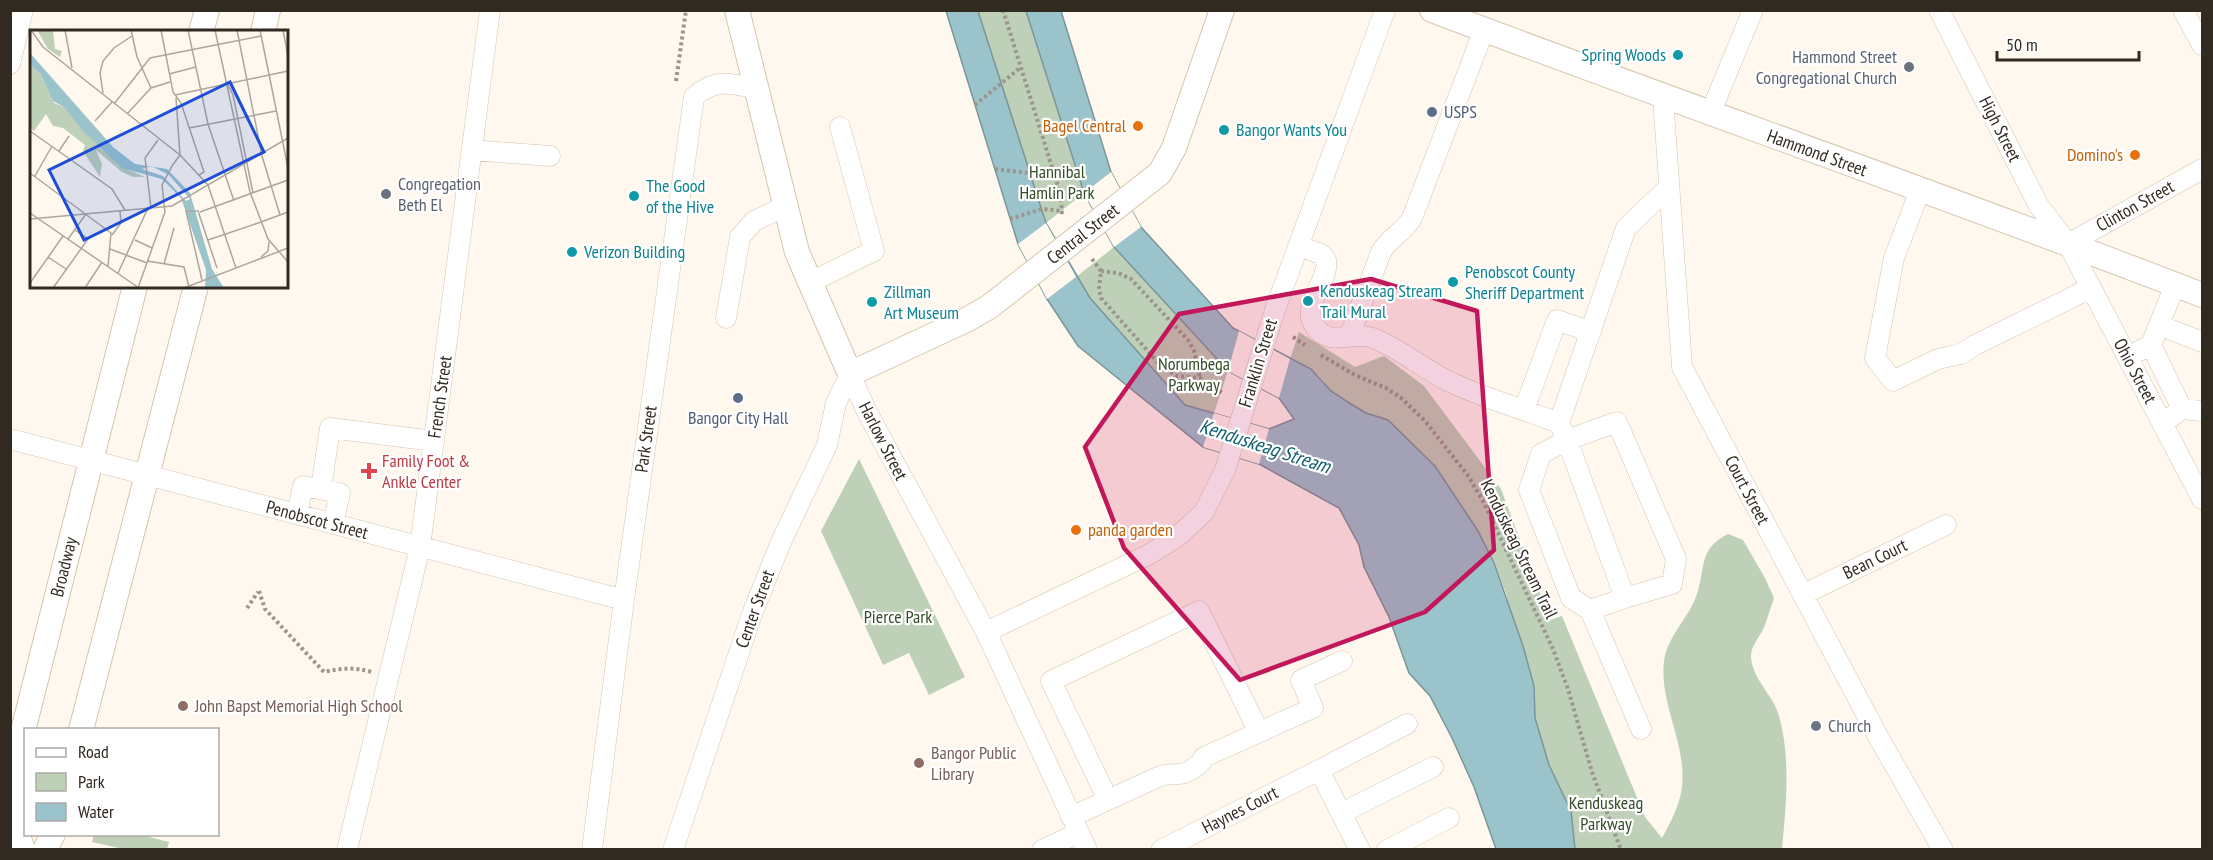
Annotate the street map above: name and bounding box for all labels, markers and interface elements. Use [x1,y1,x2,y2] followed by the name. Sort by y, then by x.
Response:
[1997,24,2140,62] scale bar
[30,30,288,288] inset map
[2006,33,2038,56] text: 50 m
[1582,43,1666,66] place label: Spring Woods
[1756,45,1897,89] place label: Hammond Street Congregational Church
[1671,48,1685,62] marker: Spring Woods
[1902,60,1916,74] marker: Hammond Street Congregational Church
[1974,92,2027,165] street label: High Street
[1444,100,1477,123] place label: USPS
[1425,105,1439,119] marker: USPS
[1043,114,1127,137] place label: Bagel Central
[1236,118,1347,141] place label: Bangor Wants You
[1131,119,1145,133] marker: Bagel Central
[1217,123,1231,137] marker: Bangor Wants You
[1764,124,1870,181] street label: Hammond Street
[2067,143,2123,166] place label: Domino's
[2128,148,2142,162] marker: Domino's
[1019,160,1095,204] park label: Hannibal Hamlin Park
[398,172,481,216] place label: Congregation Beth El
[646,174,714,218] place label: The Good of the Hive
[2092,175,2178,236] street label: Clinton Street
[379,187,393,201] marker: Congregation Beth El
[627,189,641,203] marker: The Good of the Hive
[1042,198,1123,269] street label: Central Street
[583,240,685,263] place label: Verizon Building
[565,245,579,259] marker: Verizon Building
[1465,260,1584,304] place label: Penobscot County Sheriff Department
[1446,275,1460,289] marker: Penobscot County Sheriff Department
[1320,279,1442,323] place label: Kenduskeag Stream Trail Mural
[884,280,959,324] place label: Zillman Art Museum
[1301,294,1315,308] marker: Kenduskeag Stream Trail Mural
[865,295,879,309] marker: Zillman Art Museum
[1233,316,1282,410] street label: Franklin Street
[2109,334,2162,407] street label: Ohio Street
[1158,352,1230,396] park label: Norumbega Parkway
[422,354,457,440] street label: French Street
[731,391,745,405] marker: Bangor City Hall
[854,398,913,484] street label: Harlow Street
[629,404,662,474] street label: Park Street
[688,406,789,429] place label: Bangor City Hall
[1196,413,1334,480] water label: Kenduskeag Stream
[382,449,470,493] place label: Family Foot & Ankle Center
[1720,451,1775,528] street label: Court Street
[360,462,378,480] marker: Family Foot & Ankle Center
[1476,475,1564,623] street label: Kenduskeag Stream Trail
[264,495,371,544] street label: Penobscot Street
[1088,518,1173,541] place label: panda garden
[1069,523,1083,537] marker: panda garden
[1839,533,1911,584] street label: Bean Court
[45,534,82,599] street label: Broadway
[730,567,779,651] street label: Center Street
[864,605,932,628] park label: Pierce Park
[194,694,403,717] place label: John Bapst Memorial High School
[176,699,190,713] marker: John Bapst Memorial High School
[1828,714,1871,737] place label: Church
[1809,719,1823,733] marker: Church
[24,728,219,836] legend
[78,740,109,763] text: Road
[931,741,1017,785] place label: Bangor Public Library
[912,756,926,770] marker: Bangor Public Library
[78,770,105,793] text: Park
[1198,781,1282,839] street label: Haynes Court
[1569,791,1643,835] park label: Kenduskeag Parkway
[78,800,114,823] text: Water

